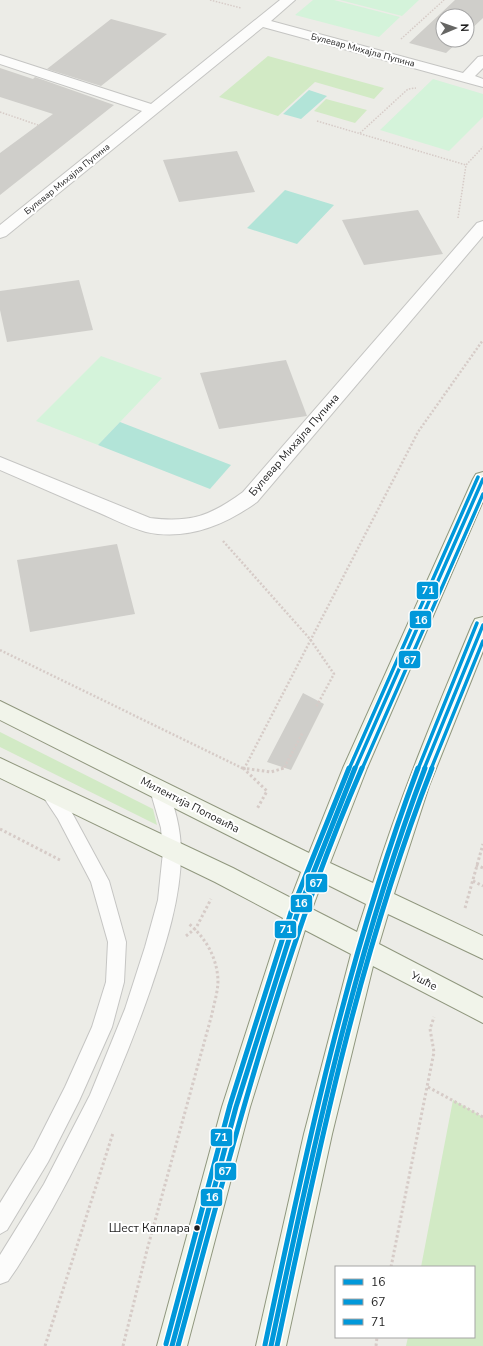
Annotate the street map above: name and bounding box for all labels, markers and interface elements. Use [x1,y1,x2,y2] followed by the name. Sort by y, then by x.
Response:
[435,8,475,48] north arrow
[457,23,472,32] text: N
[310,30,416,70] street label: Булевар Михајла Пупина
[22,141,113,217] street label: Булевар Михајла Пупина
[245,391,343,499] street label: Булевар Михајла Пупина
[416,581,439,600] line badge: 71
[421,583,435,598] text: 71
[409,610,432,629] line badge: 16
[414,613,428,628] text: 16
[398,650,421,669] line badge: 67
[403,653,417,668] text: 67
[138,774,242,837] street label: Милентија Поповића
[305,873,328,893] line badge: 67
[309,876,323,891] text: 67
[290,894,313,913] line badge: 16
[294,896,308,911] text: 16
[274,920,297,939] line badge: 71
[279,922,293,937] text: 71
[407,968,440,994] street label: Ушће
[210,1128,233,1147] line badge: 71
[214,1130,228,1145] text: 71
[214,1162,237,1181] line badge: 67
[218,1164,232,1179] text: 67
[200,1188,223,1207] line badge: 16
[205,1190,219,1205] text: 16
[109,1220,190,1236] place label: Шест Каплара
[192,1223,202,1233] marker: Шест Каплара
[335,1266,475,1338] legend
[371,1274,385,1290] text: 16
[371,1294,385,1310] text: 67
[371,1314,385,1330] text: 71

